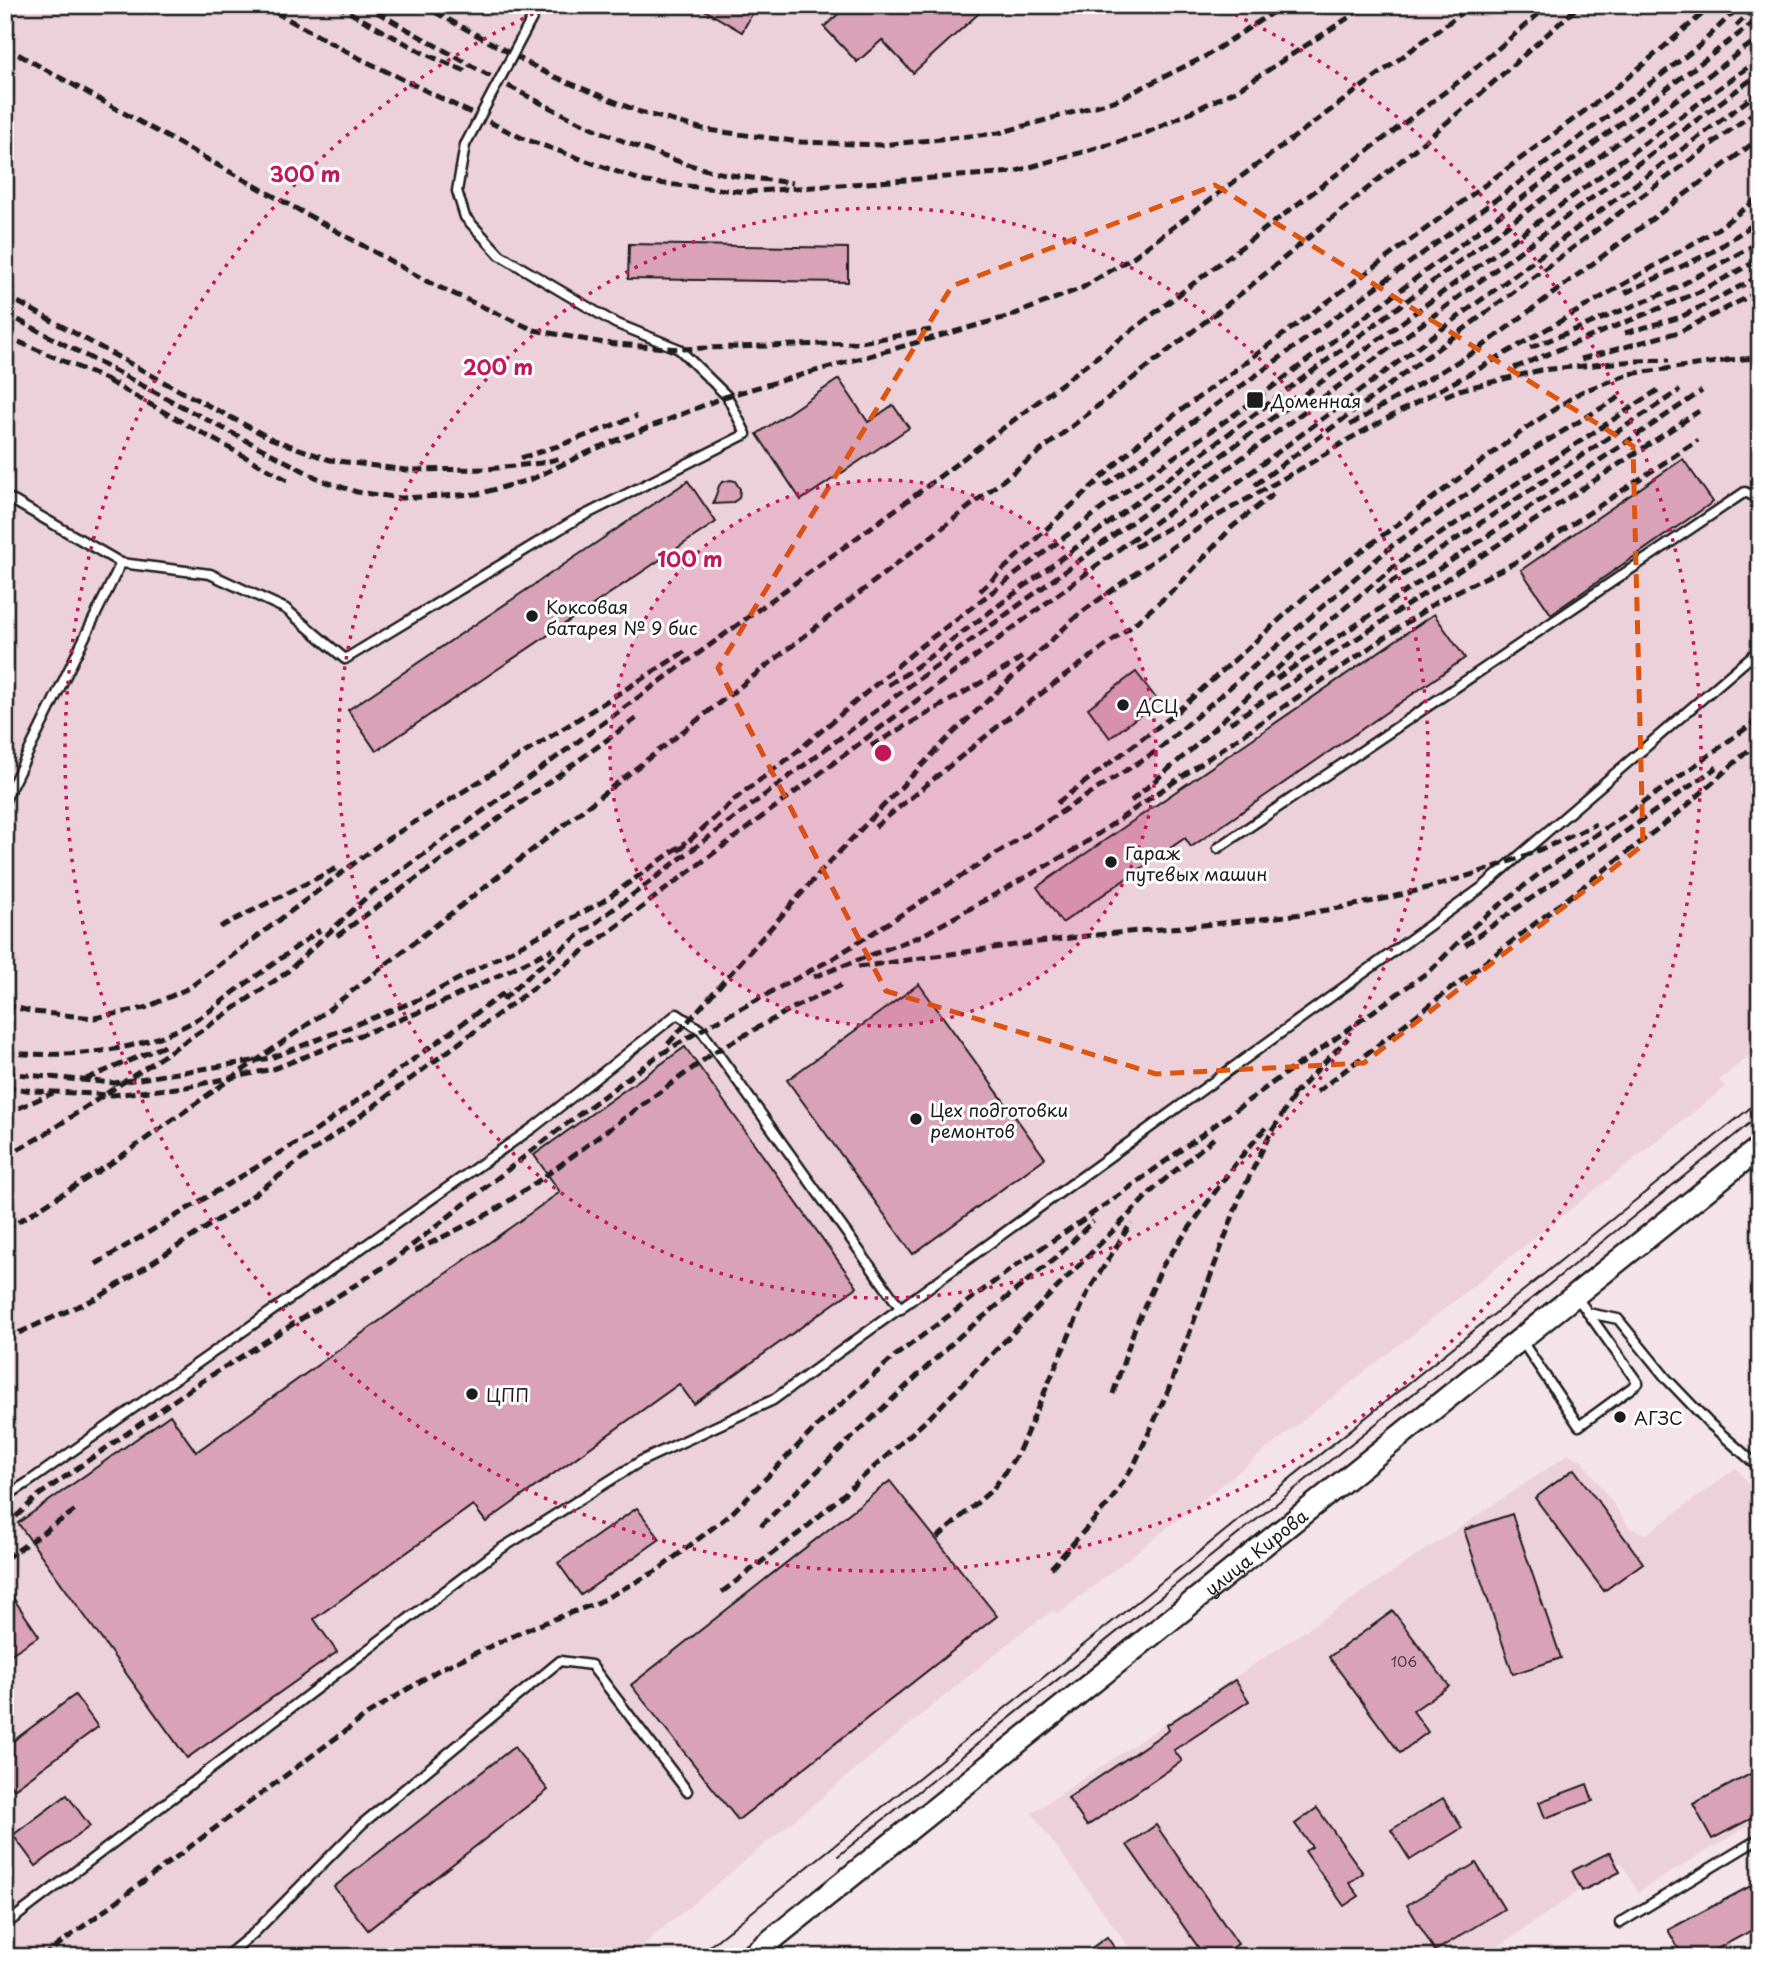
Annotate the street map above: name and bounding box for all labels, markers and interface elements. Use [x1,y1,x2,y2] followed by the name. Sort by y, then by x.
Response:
[270,157,340,189] text: 300 m
[463,350,533,382] text: 200 m
[1270,387,1361,414] place label: Доменная
[1245,390,1265,410] marker: Доменная
[657,542,723,574] text: 100 m
[546,593,697,641] place label: Коксовая батарея № 9 бис
[524,608,540,624] marker: Коксовая батарея № 9 бис
[1136,692,1178,719] place label: ДСЦ
[1115,697,1131,713] marker: ДСЦ
[871,741,895,765] centre of rings
[1125,839,1267,887] place label: Гараж путевых машин
[1103,854,1119,870] marker: Гараж путевых машин
[930,1096,1068,1144] place label: Цех подготовки ремонтов
[908,1111,924,1127] marker: Цех подготовки ремонтов
[486,1381,529,1408] place label: ЦПП
[464,1386,480,1402] marker: ЦПП
[1634,1404,1683,1431] place label: АГЗС
[1612,1409,1628,1425] marker: АГЗС
[1198,1501,1314,1601] street label: улица Кирова
[1391,1651,1417,1672] house number: 106

